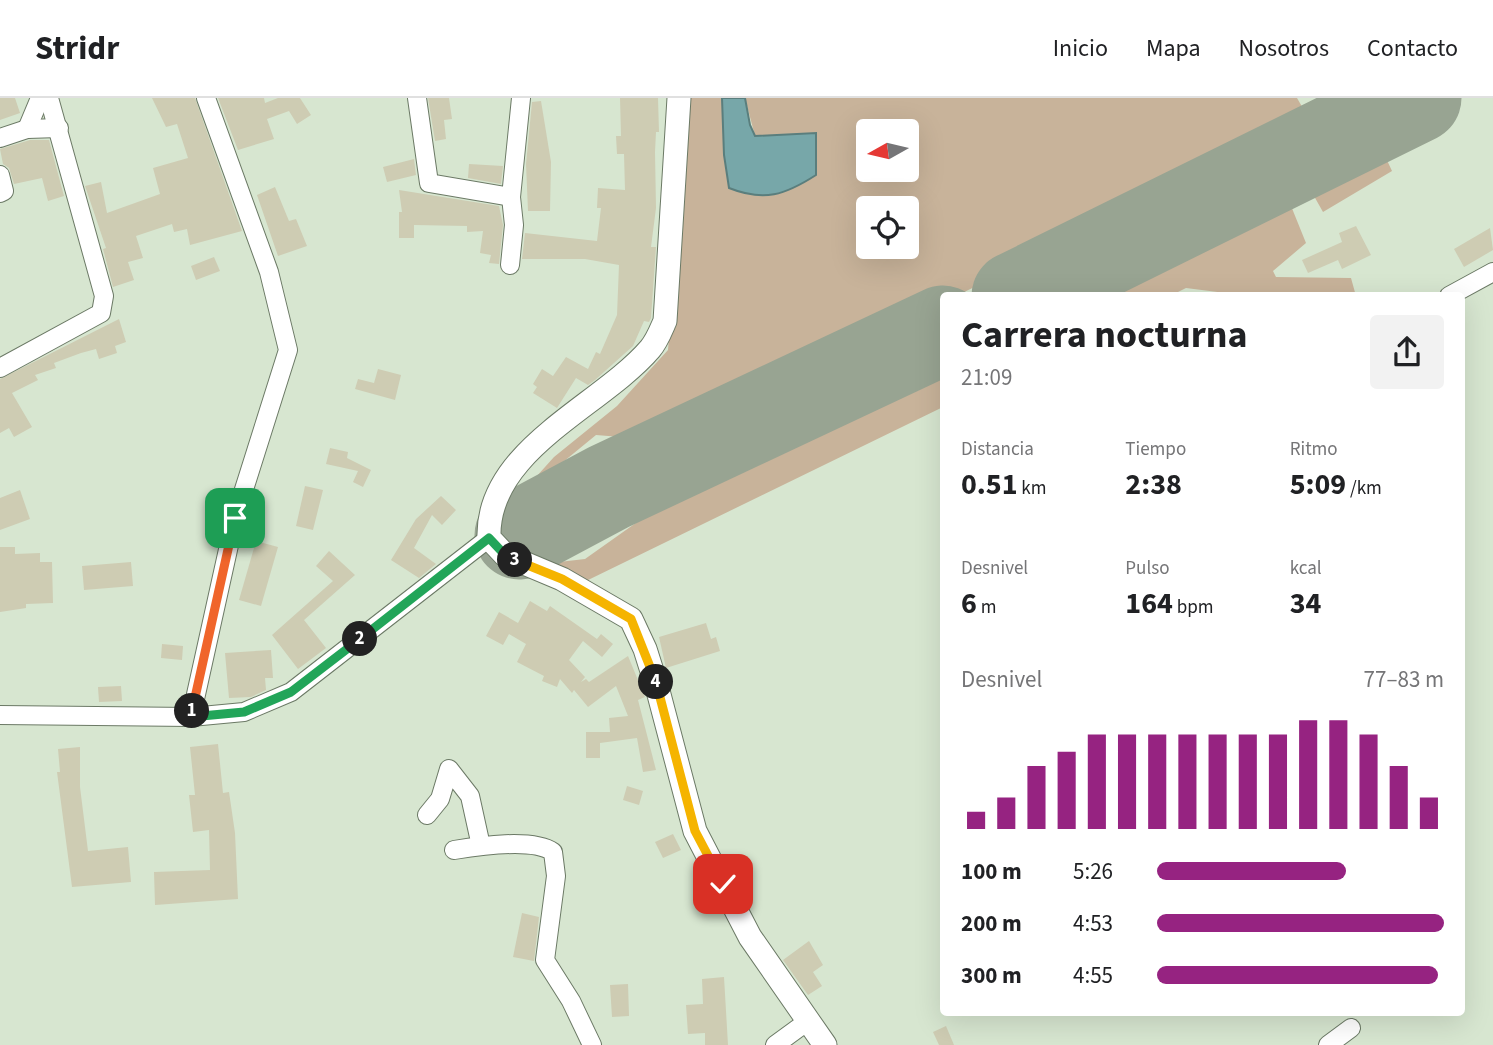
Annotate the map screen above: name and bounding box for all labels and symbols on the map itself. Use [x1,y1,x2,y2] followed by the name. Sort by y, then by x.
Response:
[856,119,919,182] north arrow
[205,488,265,548] pin
[498,542,532,578] pin: 3
[342,622,378,656] pin: 2
[638,664,674,700] pin: 4
[174,694,210,728] pin: 1
[693,854,753,914] pin

